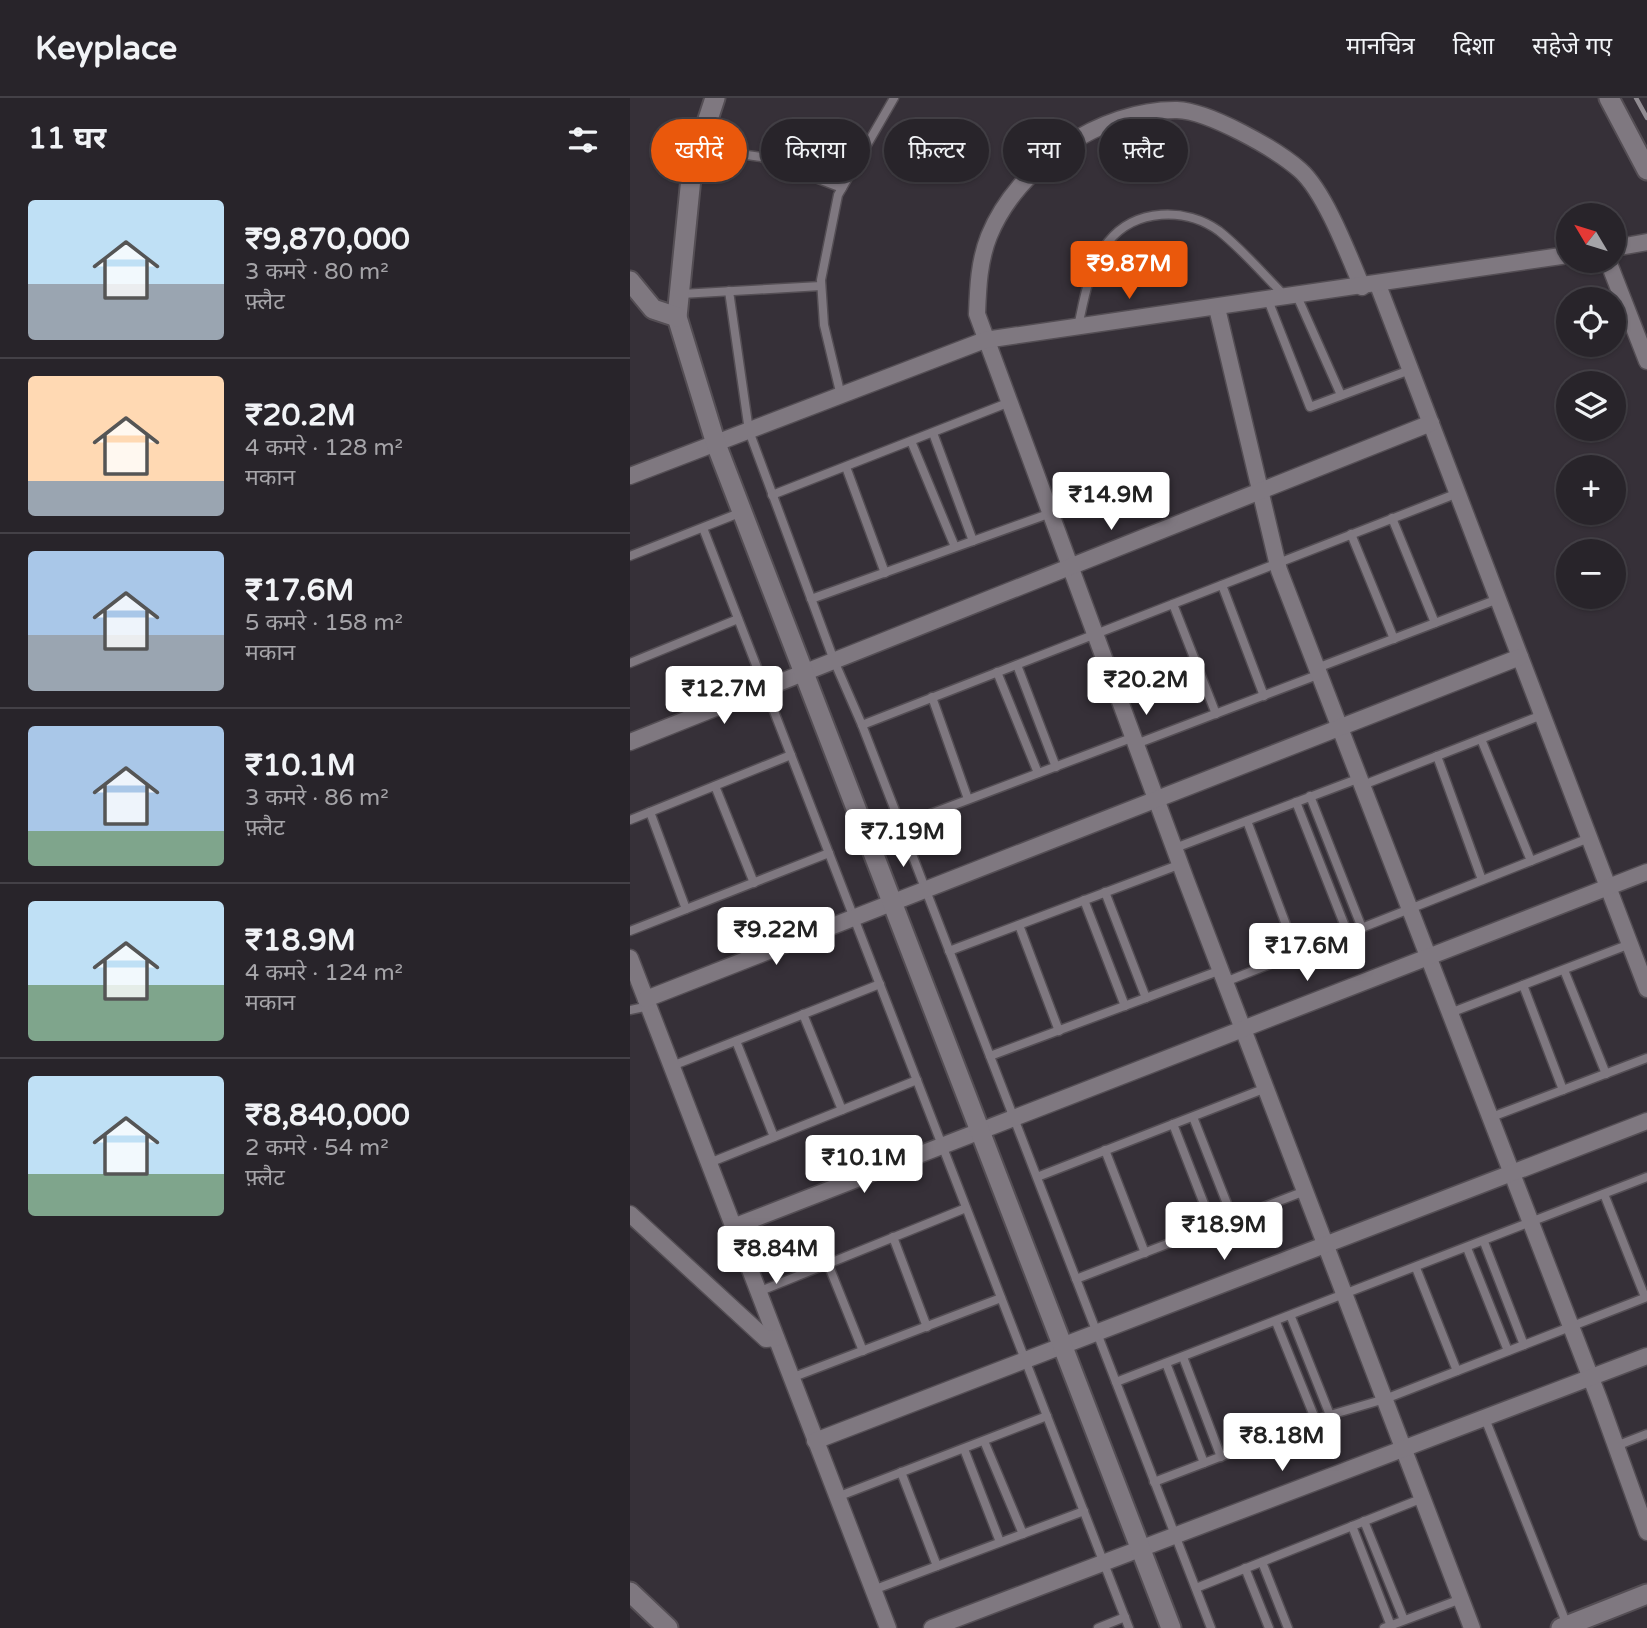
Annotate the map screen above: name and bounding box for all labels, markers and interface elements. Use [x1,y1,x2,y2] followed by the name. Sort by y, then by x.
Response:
[35,29,177,68] text: Keyplace
[1346,32,1415,61] text: मानचित्र
[1453,32,1494,61] text: दिशा
[1532,32,1612,61] text: सहेजे गए
[651,119,747,182] chip: खरीदें
[761,119,870,182] chip: किराया
[884,119,989,182] chip: फ़िल्टर
[1003,119,1085,182] chip: नया
[1099,119,1188,182] chip: फ़्लैट
[28,120,106,157] text: 11 घर
[564,121,602,159] icon: filters
[1556,203,1626,273] north arrow
[1556,203,1626,609] map controls
[245,221,410,258] text: ₹9,870,000
[84,228,168,312] icon: home
[1072,242,1186,301] pin: ₹9.87M
[1087,250,1171,278] text: ₹9.87M
[245,258,389,286] text: 3 कमरे · 80 m²
[1556,287,1626,357] button: locate
[245,288,285,316] text: फ़्लैट
[1556,371,1626,441] button: layers
[245,397,356,434] text: ₹20.2M
[84,404,168,488] icon: home
[245,434,403,462] text: 4 कमरे · 128 m²
[1556,455,1626,525] button: +
[245,464,295,492] text: मकान
[1054,472,1168,532] pin: ₹14.9M
[1069,481,1154,509] text: ₹14.9M
[1556,539,1626,609] button: −
[245,572,354,609] text: ₹17.6M
[84,579,168,663] icon: home
[245,609,403,637] text: 5 कमरे · 158 m²
[245,639,295,667] text: मकान
[1089,658,1203,717] pin: ₹20.2M
[667,666,781,726] pin: ₹12.7M
[1104,666,1189,694] text: ₹20.2M
[682,675,766,703] text: ₹12.7M
[245,747,356,784] text: ₹10.1M
[84,754,168,838] icon: home
[245,784,389,812] text: 3 कमरे · 86 m²
[846,810,960,869] pin: ₹7.19M
[245,814,285,842] text: फ़्लैट
[861,818,945,846] text: ₹7.19M
[719,908,833,967] pin: ₹9.22M
[734,916,819,944] text: ₹9.22M
[245,922,356,959] text: ₹18.9M
[1250,924,1364,983] pin: ₹17.6M
[84,929,168,1013] icon: home
[1265,932,1349,960] text: ₹17.6M
[245,959,403,987] text: 4 कमरे · 124 m²
[245,989,295,1017] text: मकान
[245,1097,410,1134] text: ₹8,840,000
[84,1104,168,1188] icon: home
[245,1134,389,1162] text: 2 कमरे · 54 m²
[807,1136,921,1195] pin: ₹10.1M
[822,1144,907,1172] text: ₹10.1M
[245,1164,285,1192] text: फ़्लैट
[1167,1202,1281,1262] pin: ₹18.9M
[1182,1211,1267,1239] text: ₹18.9M
[719,1226,833,1286] pin: ₹8.84M
[734,1235,818,1263] text: ₹8.84M
[1225,1414,1339,1473] pin: ₹8.18M
[1240,1422,1325,1450] text: ₹8.18M

